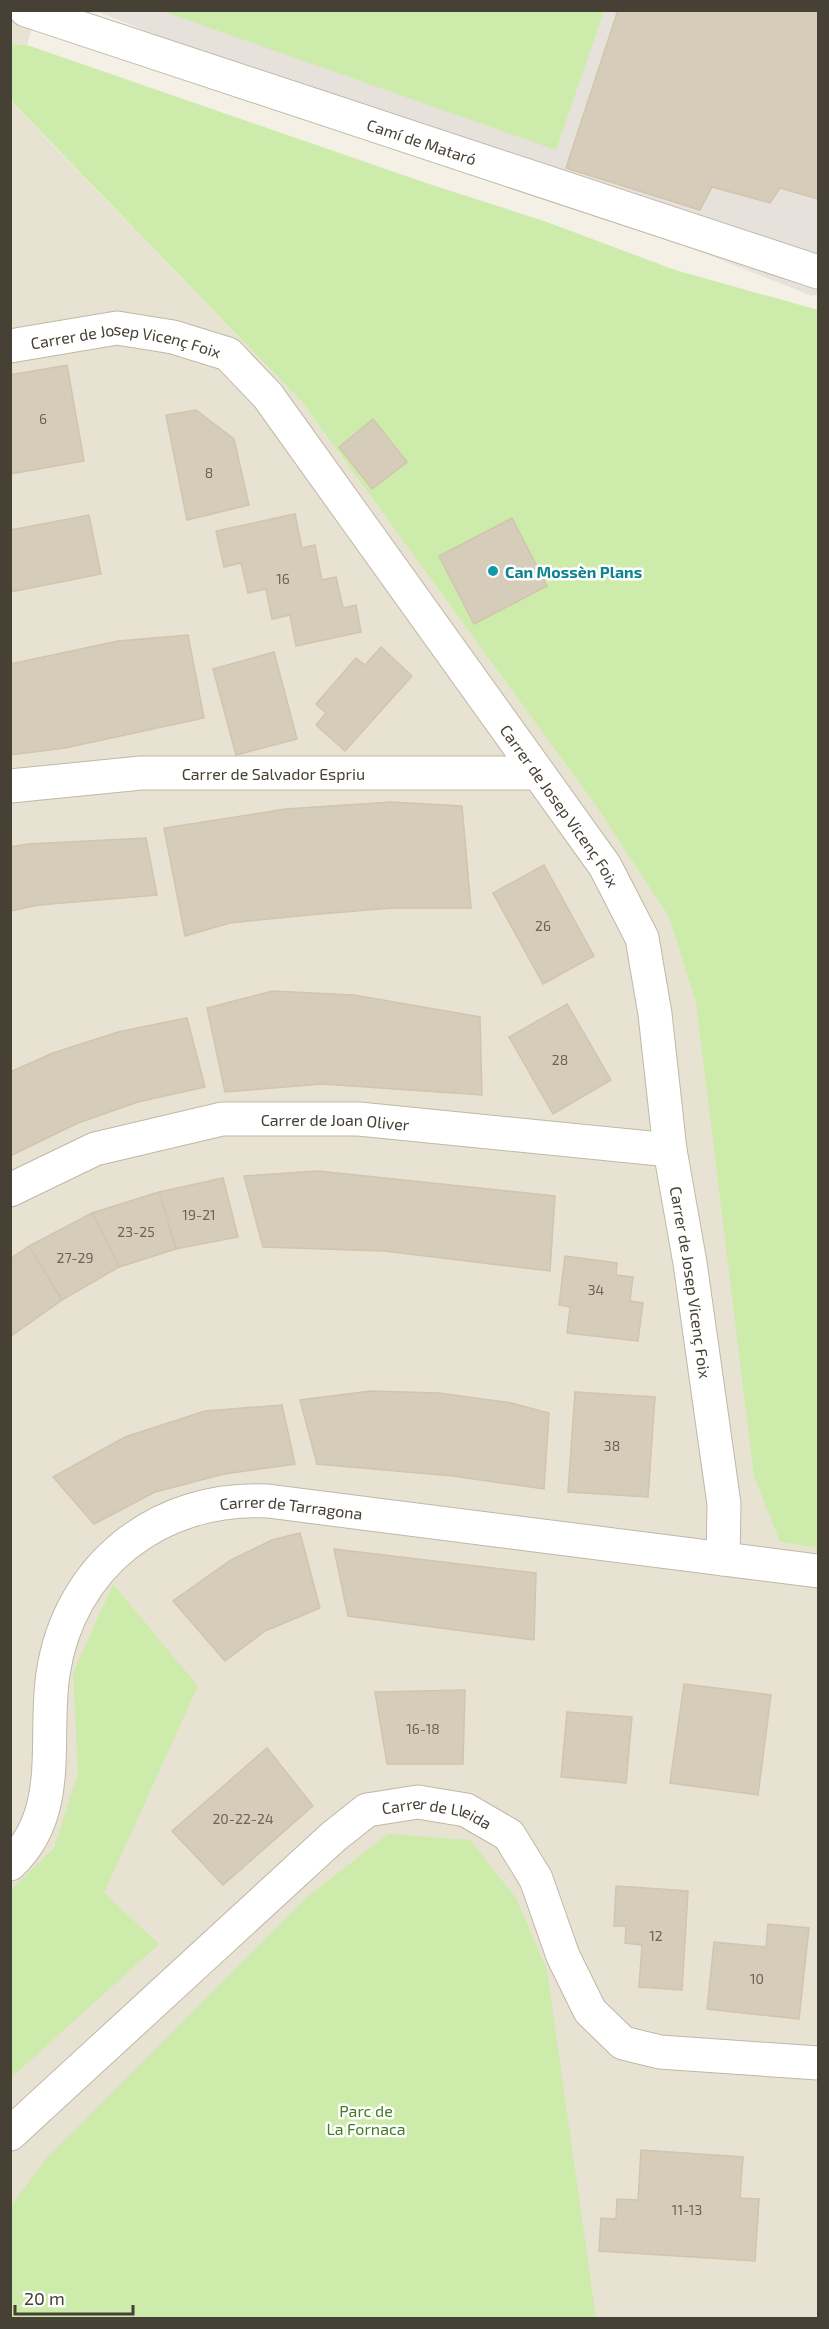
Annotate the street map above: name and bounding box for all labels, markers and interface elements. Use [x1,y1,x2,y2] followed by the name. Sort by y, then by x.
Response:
[365,114,479,168] street label: Camí de Mataró
[29,318,224,361] street label: Carrer de Josep Vicenç Foix
[39,410,47,427] house number: 6
[205,464,213,481] house number: 8
[505,562,642,581] place label: Can Mossèn Plans
[486,564,500,578] marker: Can Mossèn Plans
[276,570,290,587] house number: 16
[497,721,624,890] street label: Carrer de Josep Vicenç Foix
[182,764,365,783] street label: Carrer de Salvador Espriu
[535,917,551,934] house number: 26
[552,1051,568,1068] house number: 28
[261,1110,411,1134] street label: Carrer de Joan Oliver
[667,1185,716,1380] street label: Carrer de Josep Vicenç Foix
[182,1206,216,1223] house number: 19-21
[117,1223,155,1240] house number: 23-25
[57,1249,93,1266] house number: 27-29
[588,1281,604,1298] house number: 34
[604,1437,620,1454] house number: 38
[218,1491,364,1522] street label: Carrer de Tarragona
[406,1720,440,1737] house number: 16-18
[380,1792,495,1832] street label: Carrer de Lleida
[212,1810,274,1827] house number: 20-22-24
[649,1927,663,1944] house number: 12
[750,1970,764,1987] house number: 10
[326,2101,406,2138] park label: Parc de La Fornaca
[672,2201,702,2218] house number: 11-13
[15,2278,134,2316] scale bar
[24,2287,65,2309] text: 20 m

